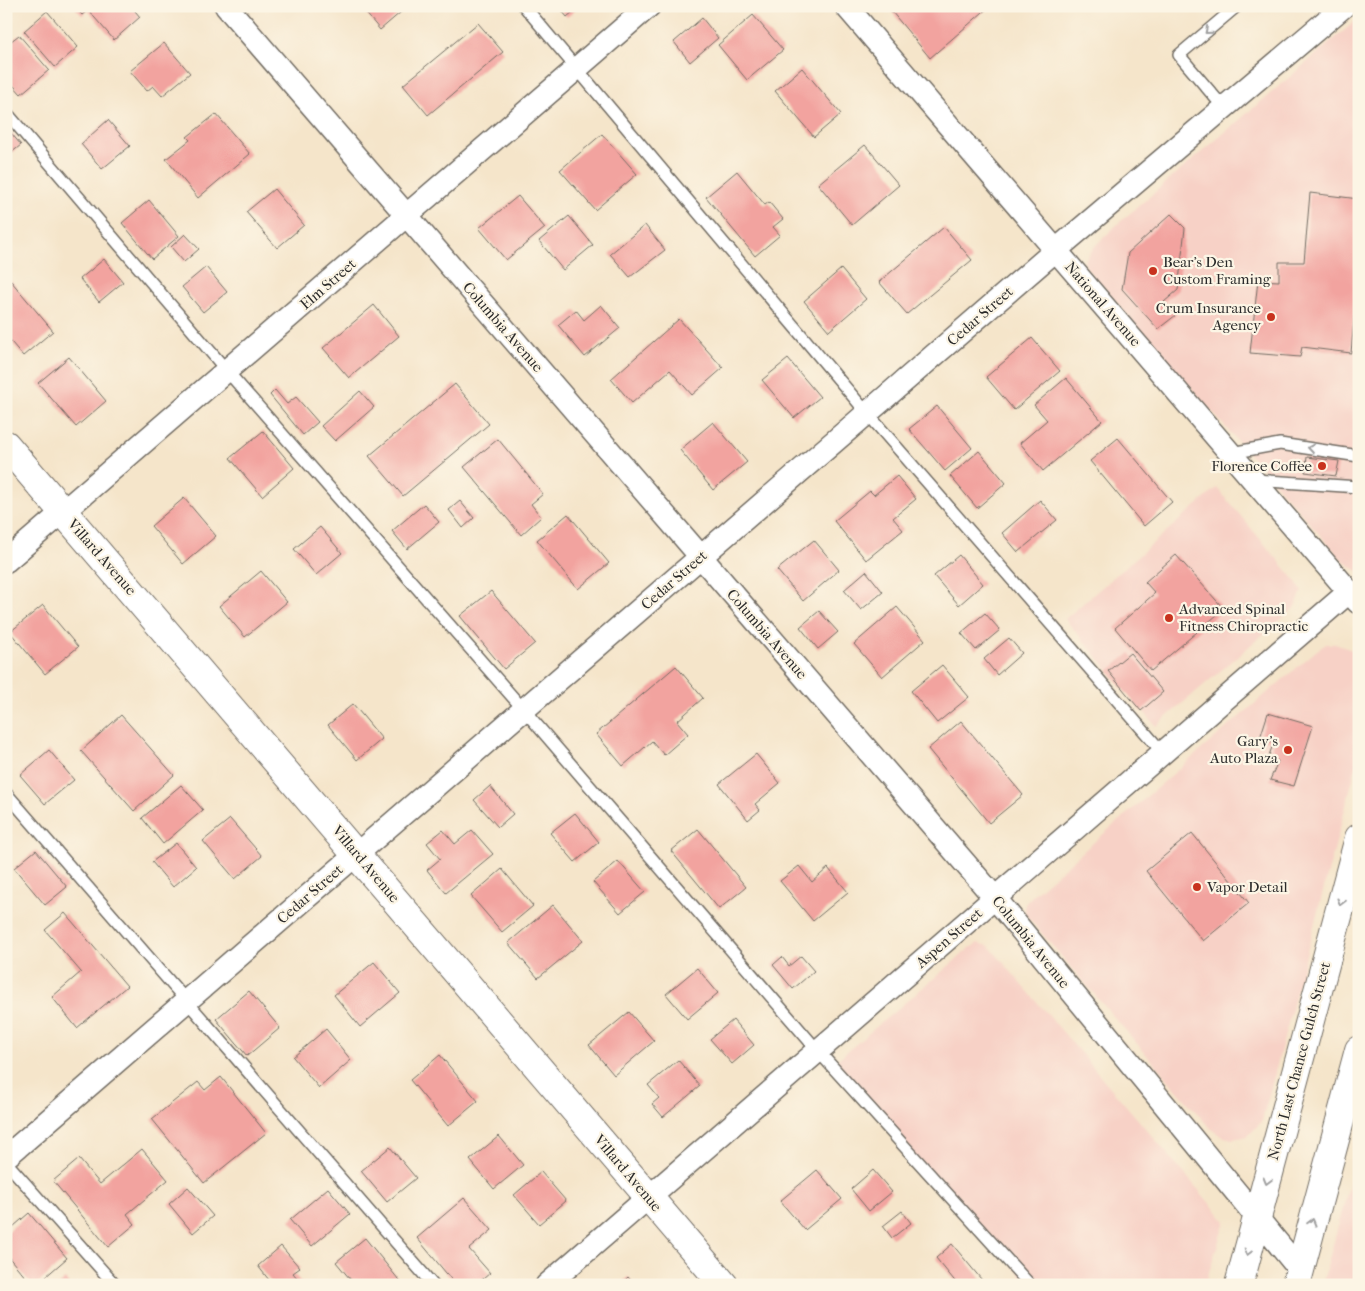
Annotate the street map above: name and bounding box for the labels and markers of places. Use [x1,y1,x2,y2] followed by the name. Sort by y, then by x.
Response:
[1163,253,1272,288] place label: Bear's Den Custom Framing
[1147,265,1159,277] marker: Bear's Den Custom Framing
[1156,299,1262,334] place label: Crum Insurance Agency
[1265,311,1277,323] marker: Crum Insurance Agency
[1211,457,1313,475] place label: Florence Coffee
[1316,460,1328,472] marker: Florence Coffee
[1178,600,1309,635] place label: Advanced Spinal Fitness Chiropractic
[1163,612,1175,624] marker: Advanced Spinal Fitness Chiropractic
[1209,732,1279,767] place label: Gary's Auto Plaza
[1282,744,1294,756] marker: Gary's Auto Plaza
[1206,878,1288,896] place label: Vapor Detail
[1191,881,1203,893] marker: Vapor Detail

